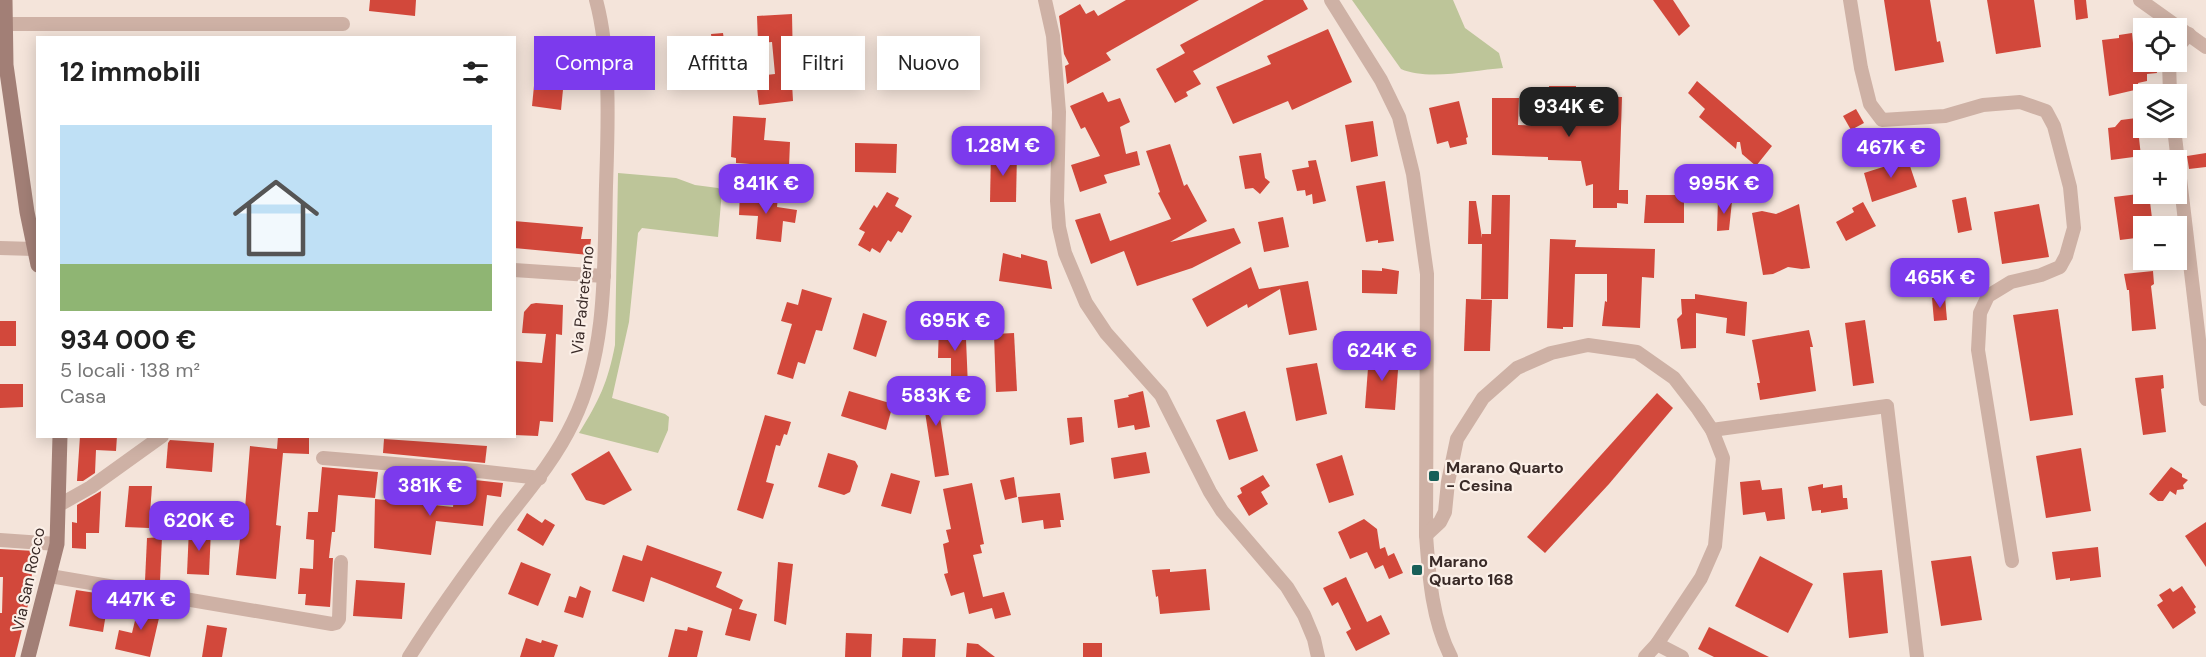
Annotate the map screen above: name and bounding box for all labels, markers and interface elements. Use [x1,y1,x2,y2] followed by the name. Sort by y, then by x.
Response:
[2133,18,2187,270] map controls
[2133,18,2187,72] button: locate
[534,36,655,90] chip: Compra
[667,36,769,90] chip: Affitta
[781,36,865,90] chip: Filtri
[877,36,980,90] chip: Nuovo
[60,55,201,89] text: 12 immobili
[459,56,492,89] icon: filters
[2133,84,2187,138] button: layers
[1520,87,1618,138] pin: 934K €
[1533,93,1605,119] text: 934K €
[948,126,1058,177] pin: 1.28M €
[1842,128,1940,179] pin: 467K €
[966,132,1040,158] text: 1.28M €
[1856,134,1926,160] text: 467K €
[2133,150,2187,204] button: +
[222,164,330,272] icon: home
[717,164,815,215] pin: 841K €
[1675,164,1773,215] pin: 995K €
[733,170,799,196] text: 841K €
[1688,170,1760,196] text: 995K €
[2133,216,2187,270] button: −
[566,245,599,356] street label: Via Padreterno
[1891,258,1989,309] pin: 465K €
[1904,264,1976,290] text: 465K €
[906,301,1004,352] pin: 695K €
[920,307,990,333] text: 695K €
[60,323,197,357] text: 934 000 €
[1333,331,1431,382] pin: 624K €
[1347,337,1417,363] text: 624K €
[60,357,200,383] text: 5 locali · 138 m²
[887,376,985,427] pin: 583K €
[901,382,971,408] text: 583K €
[60,383,106,409] text: Casa
[1446,457,1564,496] place label: Marano Quarto - Cesina
[381,466,479,517] pin: 381K €
[1427,469,1441,483] marker: Marano Quarto - Cesina
[397,472,463,498] text: 381K €
[150,501,248,552] pin: 620K €
[163,507,235,533] text: 620K €
[7,525,50,633] street label: Via San Rocco
[1429,551,1514,590] place label: Marano Quarto 168
[1410,563,1424,577] marker: Marano Quarto 168
[92,580,190,631] pin: 447K €
[106,586,176,612] text: 447K €

